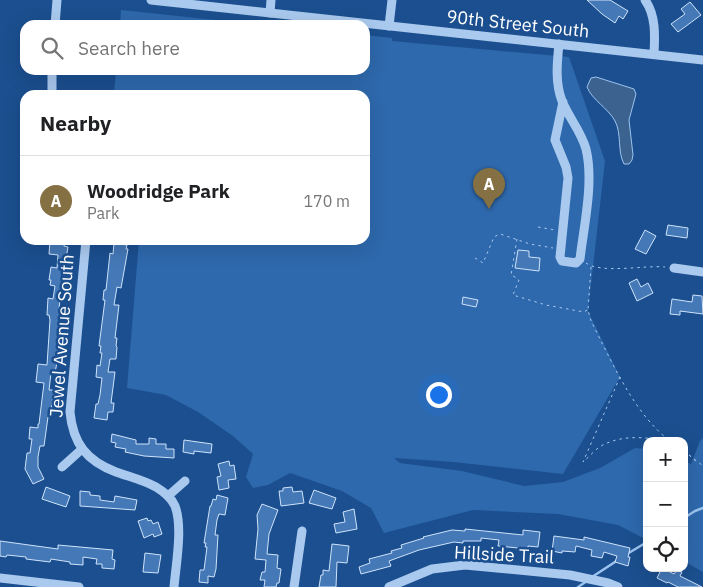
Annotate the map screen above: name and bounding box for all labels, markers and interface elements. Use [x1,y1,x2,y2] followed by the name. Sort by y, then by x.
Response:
[446,5,591,42] street label: 90th Street South
[20,20,370,75] search box
[38,34,66,62] icon: search
[78,36,180,60] text: Search here
[40,109,111,137] text: Nearby
[473,168,505,209] pin: A
[87,179,230,203] text: Woodridge Park
[51,191,61,211] text: A
[303,191,350,211] text: 170 m
[87,203,119,223] text: Park
[44,254,79,418] street label: Jewel Avenue South
[426,382,452,408] your location
[643,437,688,572] map controls
[643,437,688,482] button: +
[643,482,688,527] button: −
[643,527,688,572] button: locate
[454,540,555,569] street label: Hillside Trail

